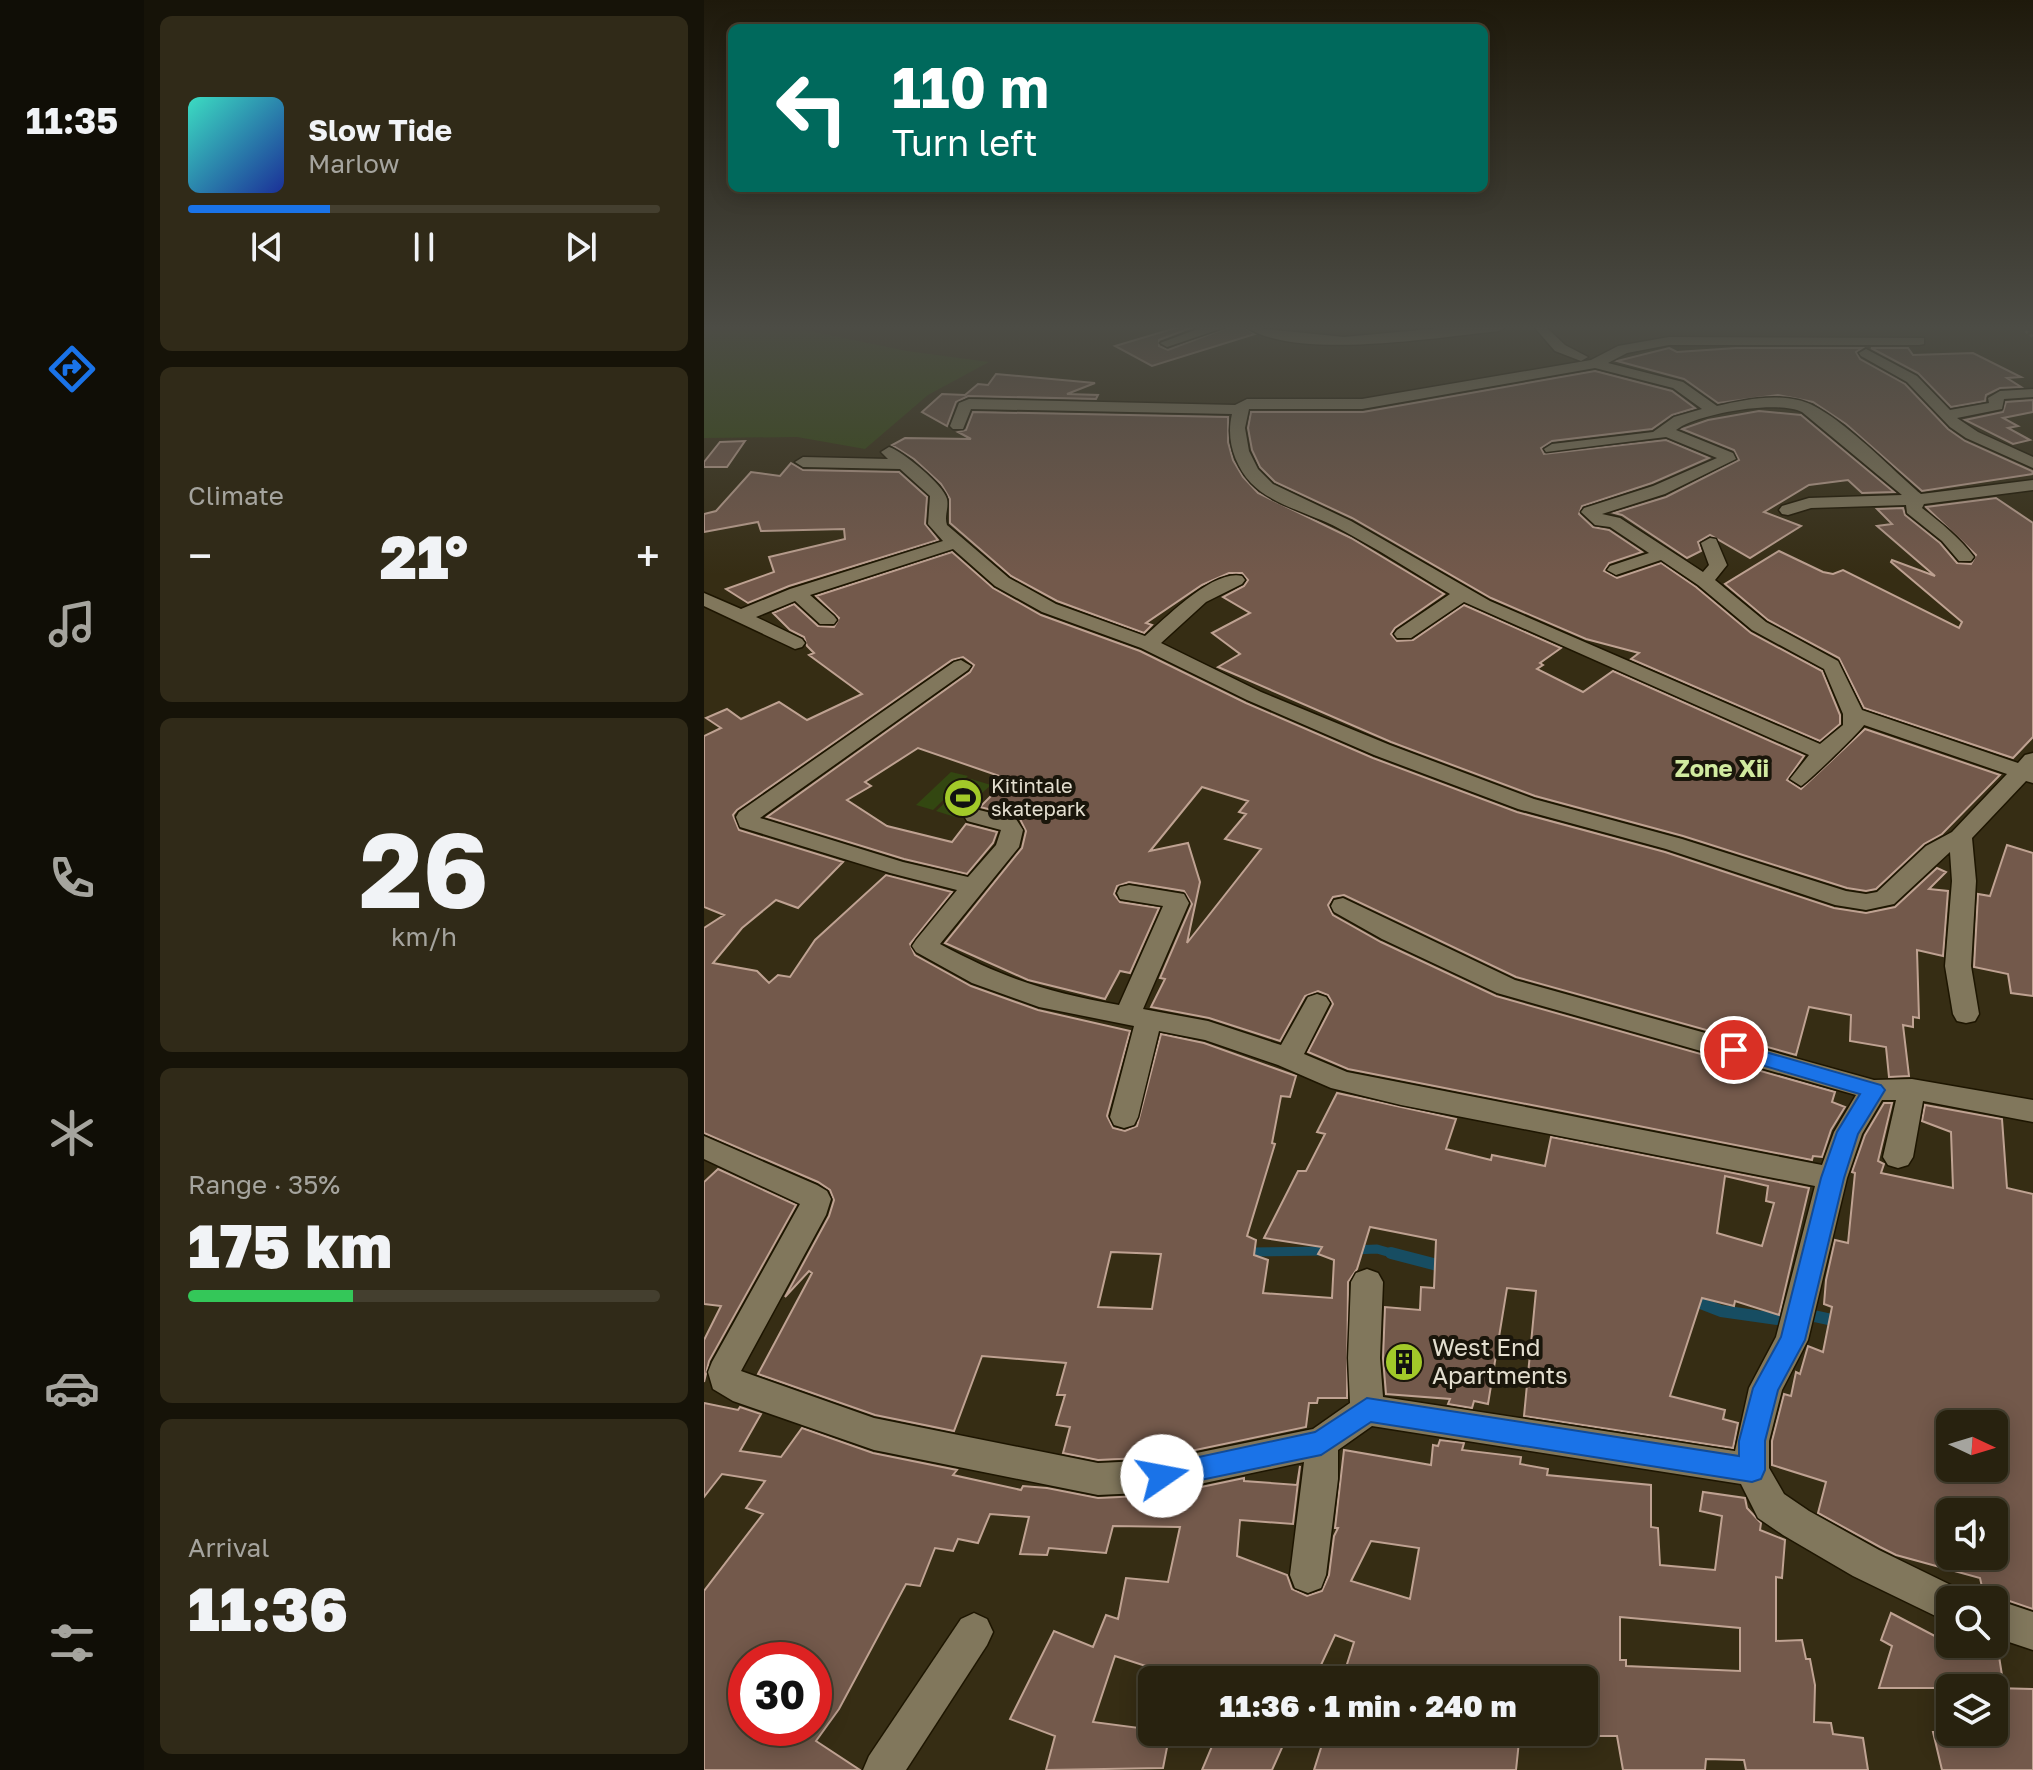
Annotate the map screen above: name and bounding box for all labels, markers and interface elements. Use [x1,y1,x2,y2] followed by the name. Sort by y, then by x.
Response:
[892,53,1049,120] text: 110 m
[760,56,864,160] icon: left
[26,99,118,142] text: 11:35
[308,112,452,148] text: Slow Tide
[892,121,1038,164] text: Turn left
[308,148,400,179] text: Marlow
[245,225,289,269] icon: previous
[402,225,446,269] icon: pause
[559,225,603,269] icon: next
[44,341,100,397] icon: directions
[188,480,284,511] text: Climate
[380,520,468,592] text: 21°
[188,529,212,582] text: −
[636,529,660,582] text: +
[44,596,100,652] icon: music
[1675,753,1769,782] district label: Zone Xii
[991,773,1086,820] place label: Kitintale skatepark
[942,777,984,819] sports icon: Kitintale skatepark
[359,806,489,931] text: 26
[44,850,100,906] icon: phone
[391,921,457,952] text: km/h
[1700,1016,1768,1084] pin
[1712,1028,1756,1072] icon: arrive
[44,1105,100,1161] icon: climate
[188,1169,340,1200] text: Range · 35%
[188,1209,392,1281] text: 175 km
[1432,1332,1568,1389] place label: West End Apartments
[1383,1341,1425,1383] building icon: West End Apartments
[44,1360,100,1416] icon: car
[1936,1410,2008,1482] north arrow
[1936,1410,2008,1746] map controls
[1120,1434,1204,1518] position arrow
[1936,1498,2008,1570] button: sound
[188,1532,269,1563] text: Arrival
[188,1572,348,1644] text: 11:36
[1936,1586,2008,1658] button: search
[44,1615,100,1671] icon: filters
[728,1642,832,1746] speed limit sign: 30
[1936,1674,2008,1746] button: layers
[1219,1688,1517,1724] text: 11:36 · 1 min · 240 m

